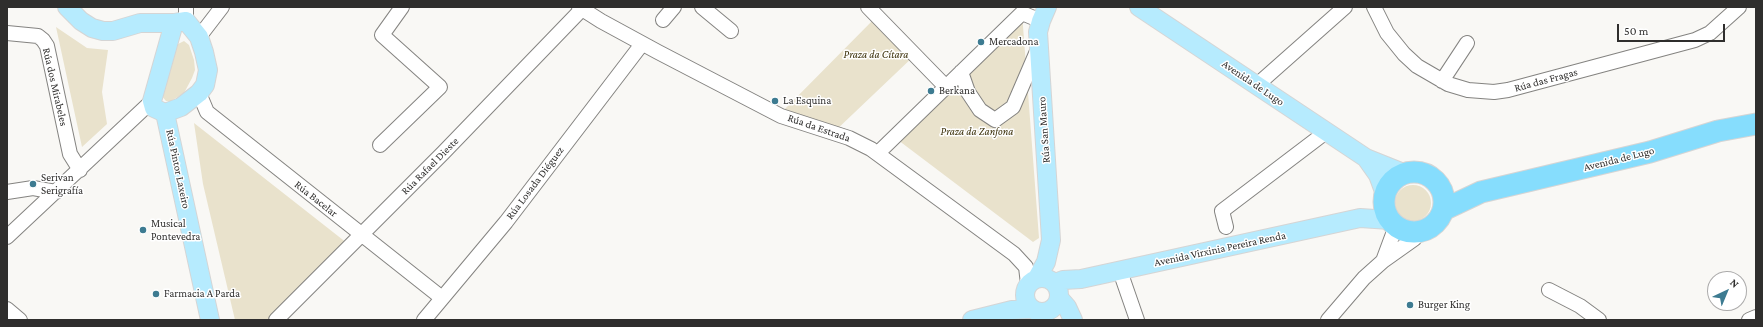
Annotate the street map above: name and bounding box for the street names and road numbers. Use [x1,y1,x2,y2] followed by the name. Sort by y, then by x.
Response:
[40,47,70,127] street label: Rúa dos Mirabeles
[1219,57,1287,109] street label: Avenida de Lugo
[1513,65,1579,95] street label: Rúa das Fragas
[1035,96,1053,164] street label: Rúa San Mauro
[786,111,852,145] street label: Rúa da Estrada
[163,128,193,210] street label: Rúa Pintor Laxeiro
[398,134,462,198] street label: Rúa Rafael Dieste
[503,144,567,222] street label: Rúa Losada Diéguez
[1582,144,1656,174] street label: Avenida de Lugo
[292,178,340,220] street label: Rúa Bacelar
[1153,229,1287,269] street label: Avenida Virxinia Pereira Renda

